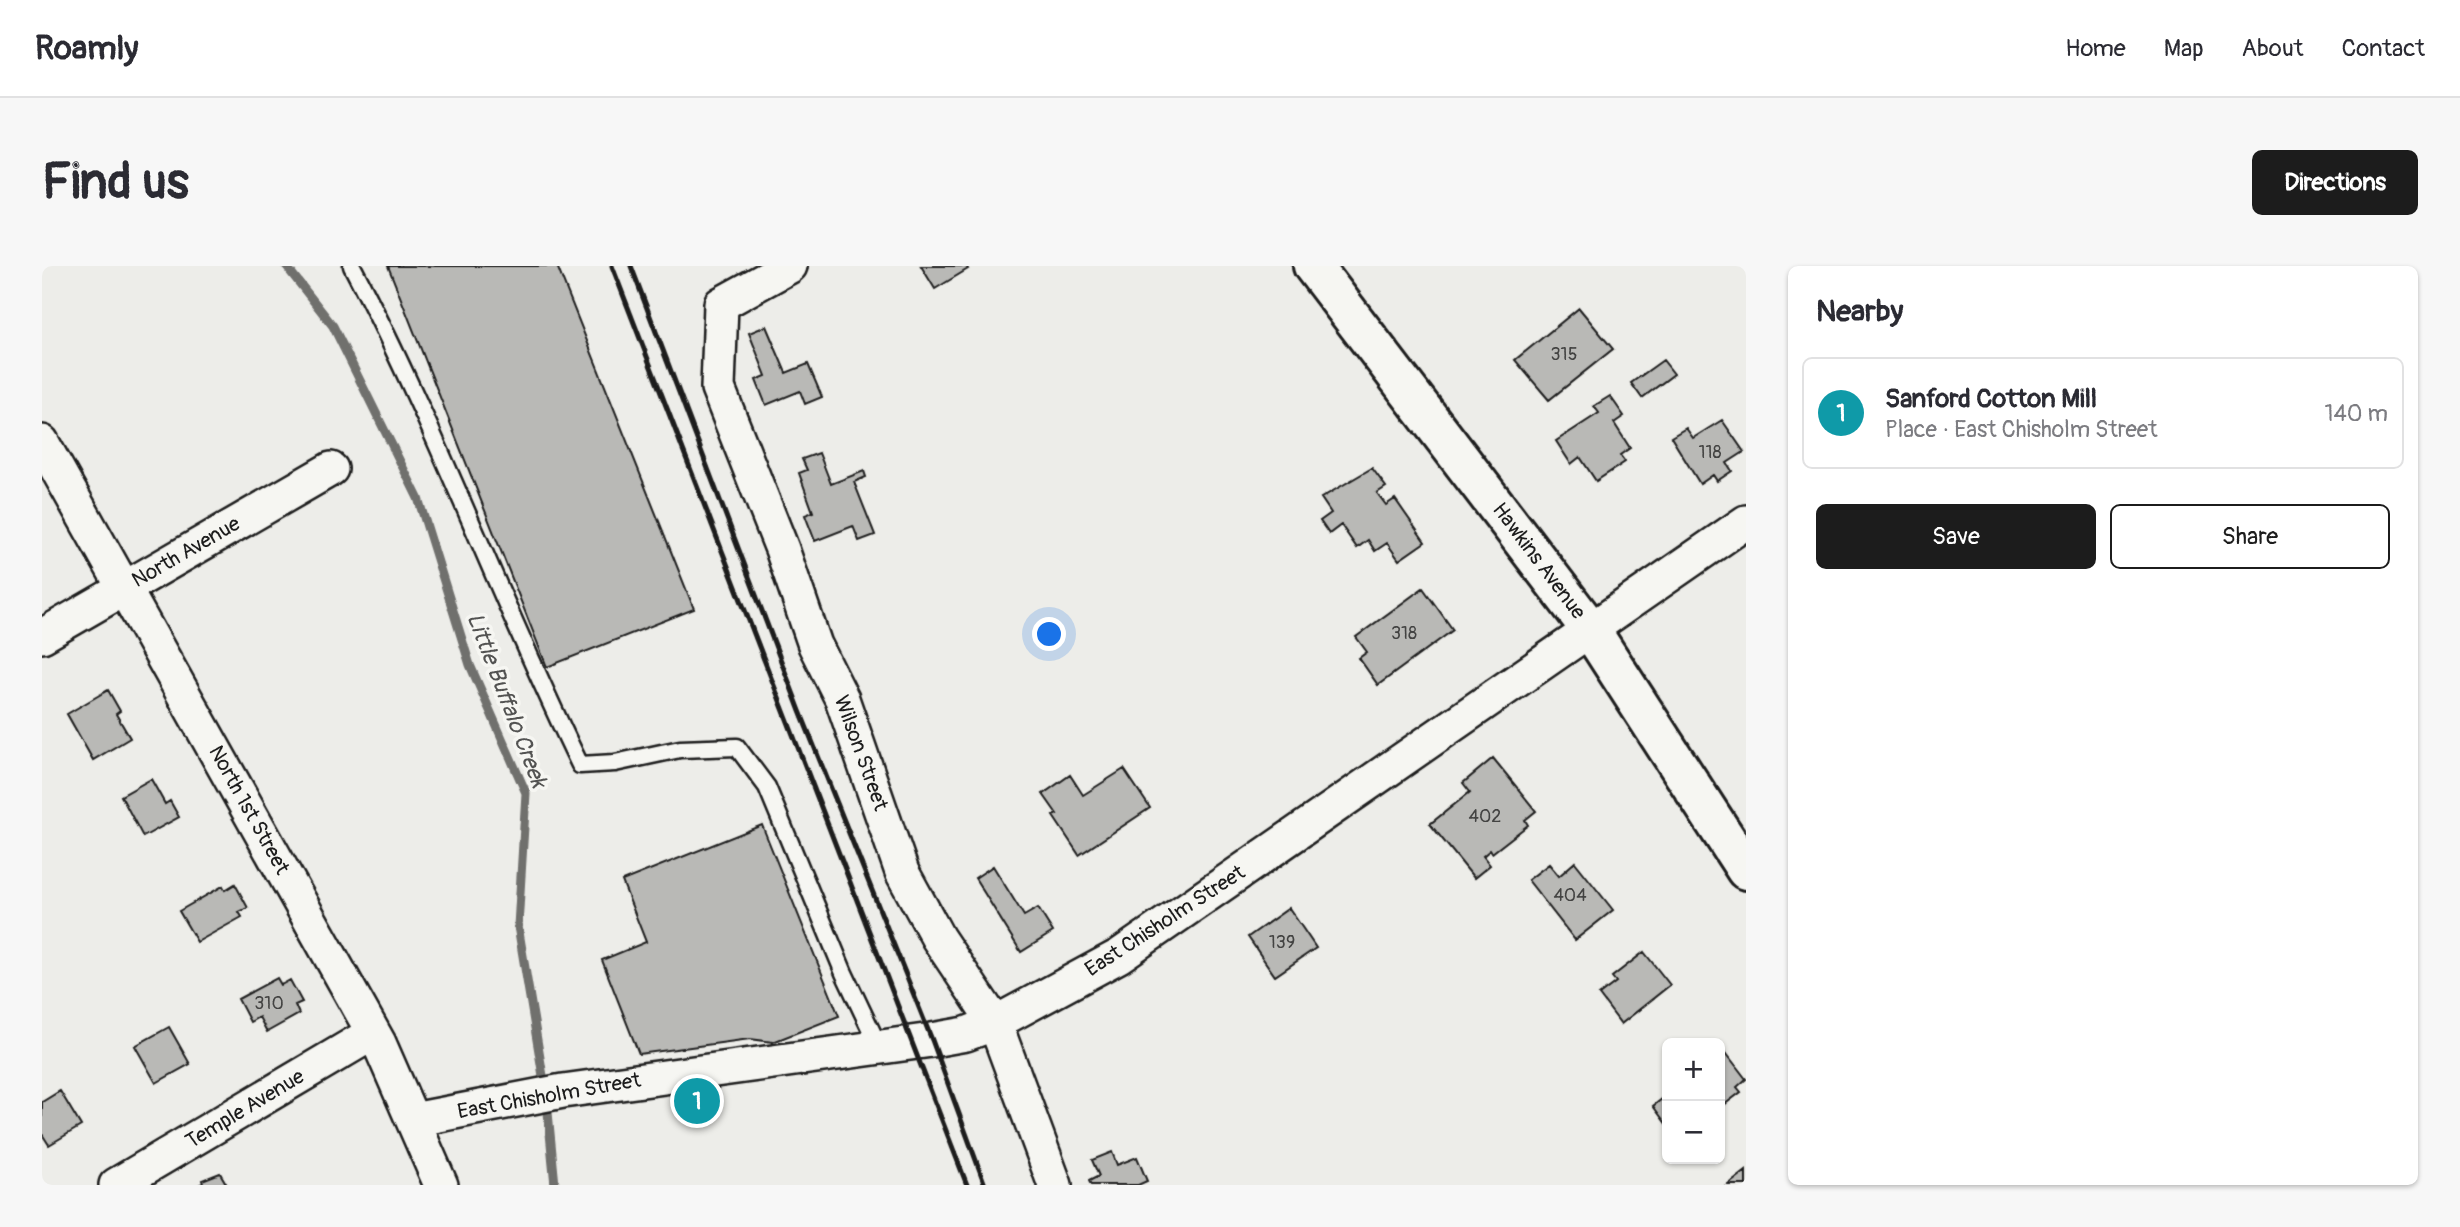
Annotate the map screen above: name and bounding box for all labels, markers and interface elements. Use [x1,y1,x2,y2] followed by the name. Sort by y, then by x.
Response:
[35,28,138,69] text: Roamly
[2065,34,2126,63] text: Home
[2164,34,2204,63] text: Map
[2242,34,2304,63] text: About
[2342,34,2425,63] text: Contact
[2252,150,2418,215] button: Directions
[42,152,189,213] text: Find us
[1816,293,1903,330] text: Nearby
[1551,343,1577,366] house number: 315
[1885,383,2097,415] text: Sanford Cotton Mill
[1837,399,1846,428] text: 1
[2325,399,2388,428] text: 140 m
[1885,415,2157,444] text: Place · East Chisholm Street
[1698,441,1722,464] house number: 118
[1486,497,1592,625] street label: Hawkins Avenue
[1816,504,2096,569] button: Save
[2110,504,2390,569] button: Share
[127,510,245,594] street label: North Avenue
[460,609,555,794] water label: Little Buffalo Creek
[1032,617,1066,651] your location
[1391,622,1417,645] house number: 318
[828,692,894,815] street label: Wilson Street
[202,741,296,880] street label: North 1st Street
[1469,805,1501,828] house number: 402
[1080,859,1251,983] street label: East Chisholm Street
[1553,884,1587,907] house number: 404
[1269,931,1295,954] house number: 139
[254,992,284,1015] house number: 310
[1662,1038,1725,1164] map controls
[1662,1038,1725,1101] button: +
[181,1063,310,1155] street label: Temple Avenue
[455,1067,643,1125] street label: East Chisholm Street
[674,1075,720,1127] pin: 1
[1662,1101,1725,1164] button: −

